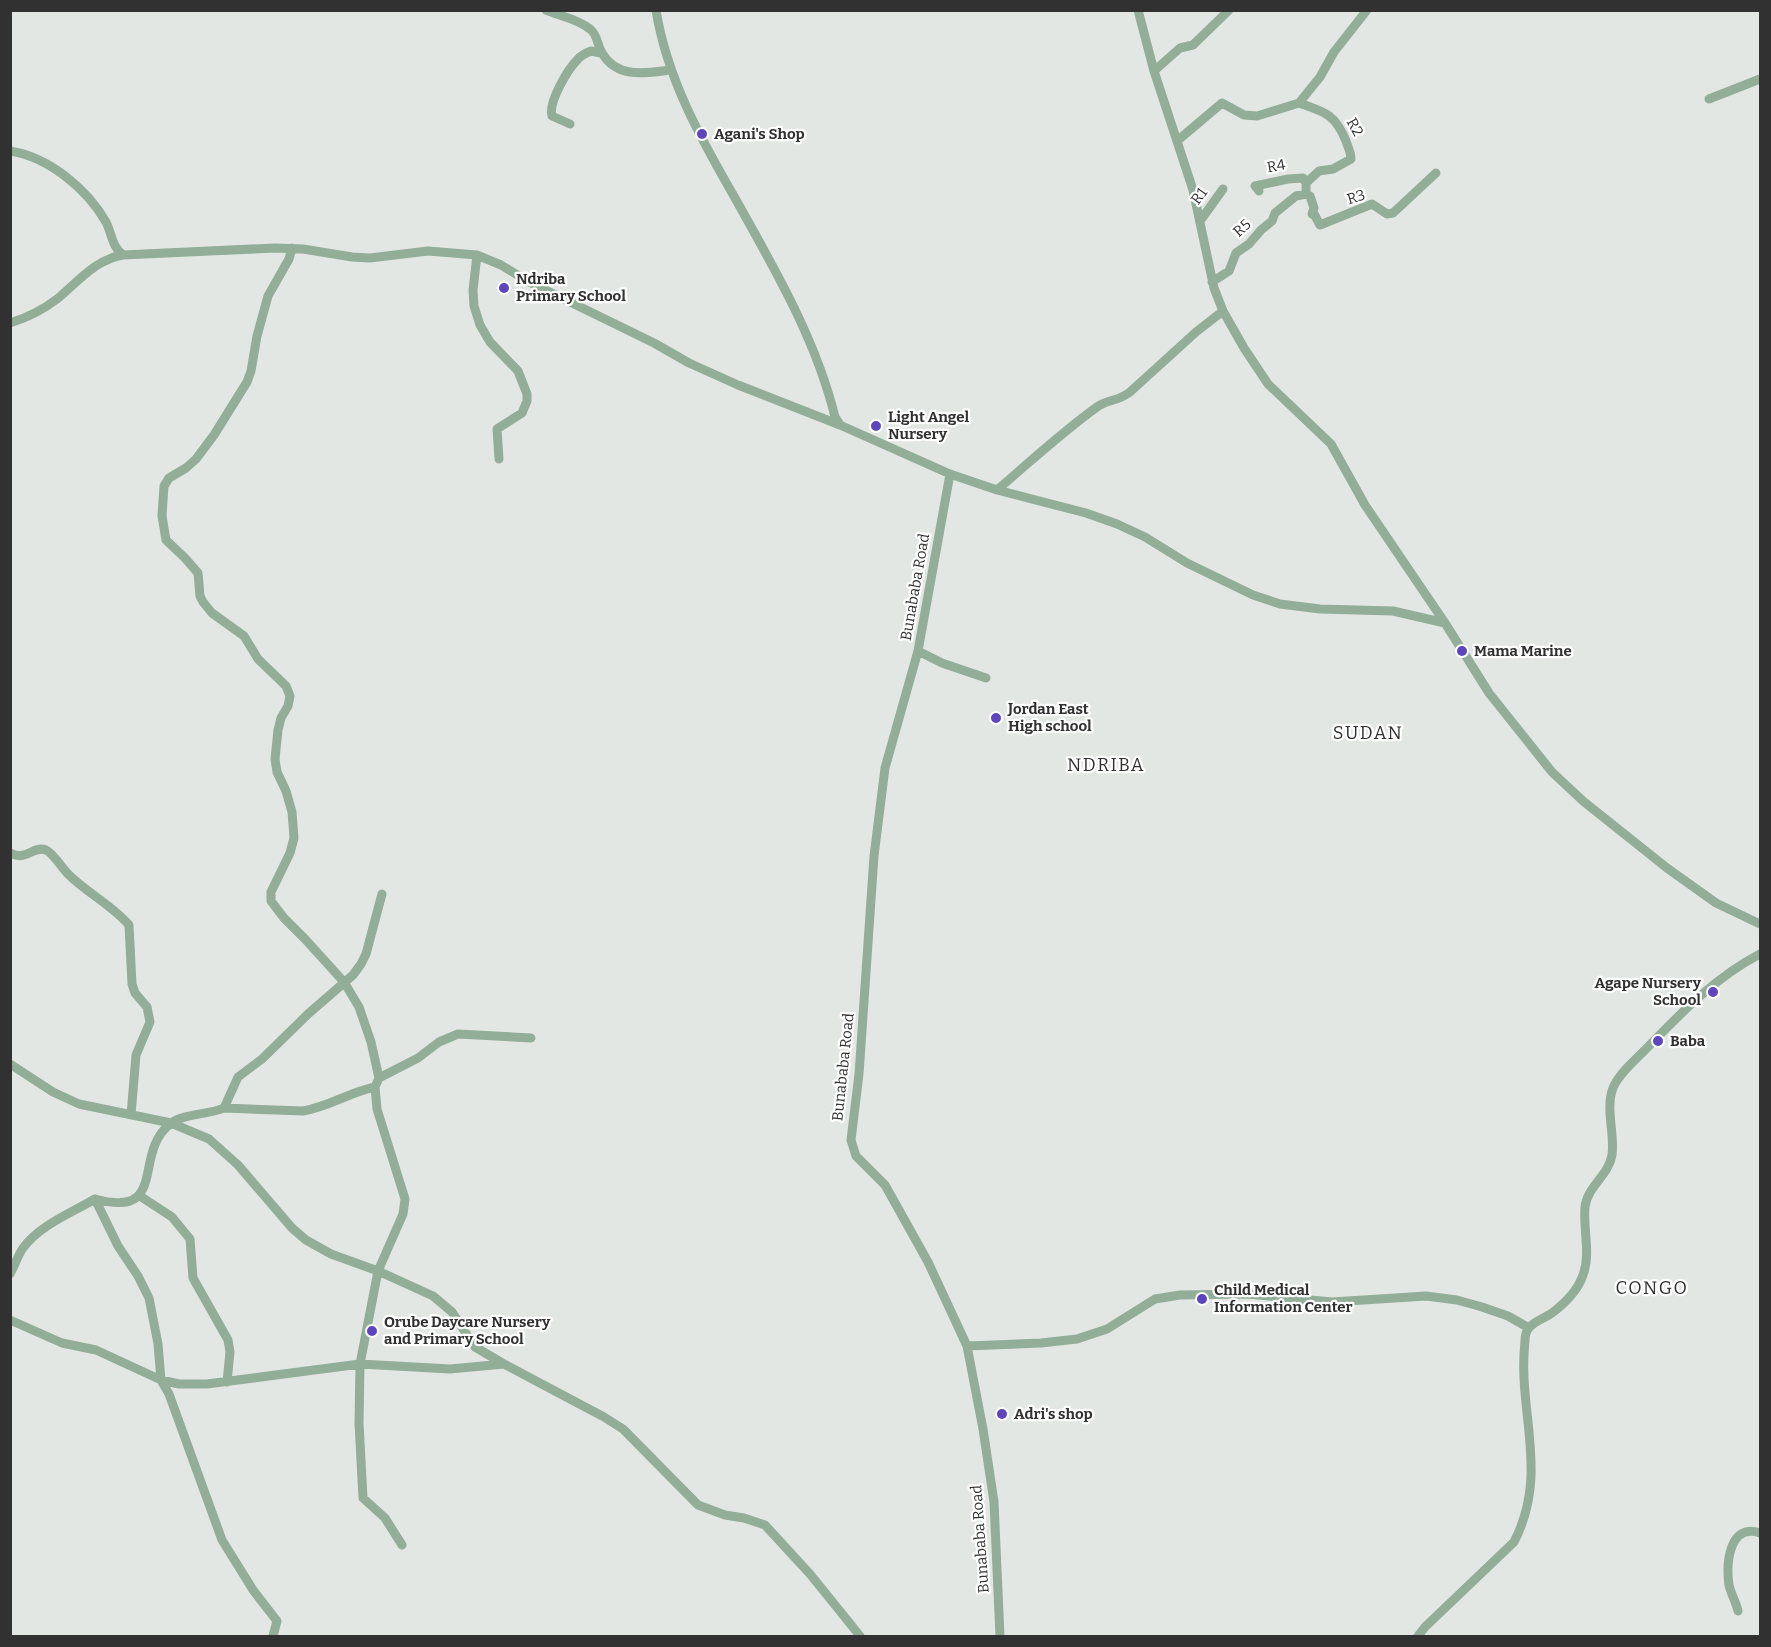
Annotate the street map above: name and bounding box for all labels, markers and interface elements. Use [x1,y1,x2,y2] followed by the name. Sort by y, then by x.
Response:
[1343,115,1367,139] street label: R2
[714,125,805,143] place label: Agani's Shop
[695,127,709,141] marker: Agani's Shop
[1265,155,1287,176] street label: R4
[1187,184,1211,208] street label: R1
[1345,186,1367,208] street label: R3
[1229,215,1255,241] street label: R5
[516,270,626,305] place label: Ndriba Primary School
[497,281,511,295] marker: Ndriba Primary School
[888,408,969,443] place label: Light Angel Nursery
[869,419,883,433] marker: Light Angel Nursery
[897,532,933,642] street label: Bunababa Road
[1474,642,1572,660] place label: Mama Marine
[1455,644,1469,658] marker: Mama Marine
[1007,700,1092,735] place label: Jordan East High school
[989,711,1003,725] marker: Jordan East High school
[1333,722,1403,744] district label: SUDAN
[1067,754,1145,776] district label: NDRIBA
[1594,974,1702,1009] place label: Agape Nursery School
[1706,985,1720,999] marker: Agape Nursery School
[828,1012,858,1122] street label: Bunababa Road
[1670,1032,1706,1050] place label: Baba
[1651,1034,1665,1048] marker: Baba
[1615,1277,1689,1299] district label: CONGO
[1214,1281,1353,1316] place label: Child Medical Information Center
[1195,1292,1209,1306] marker: Child Medical Information Center
[384,1313,551,1348] place label: Orube Daycare Nursery and Primary School
[365,1324,379,1338] marker: Orube Daycare Nursery and Primary School
[1014,1405,1093,1423] place label: Adri's shop
[995,1407,1009,1421] marker: Adri's shop
[967,1484,993,1594] street label: Bunababa Road

